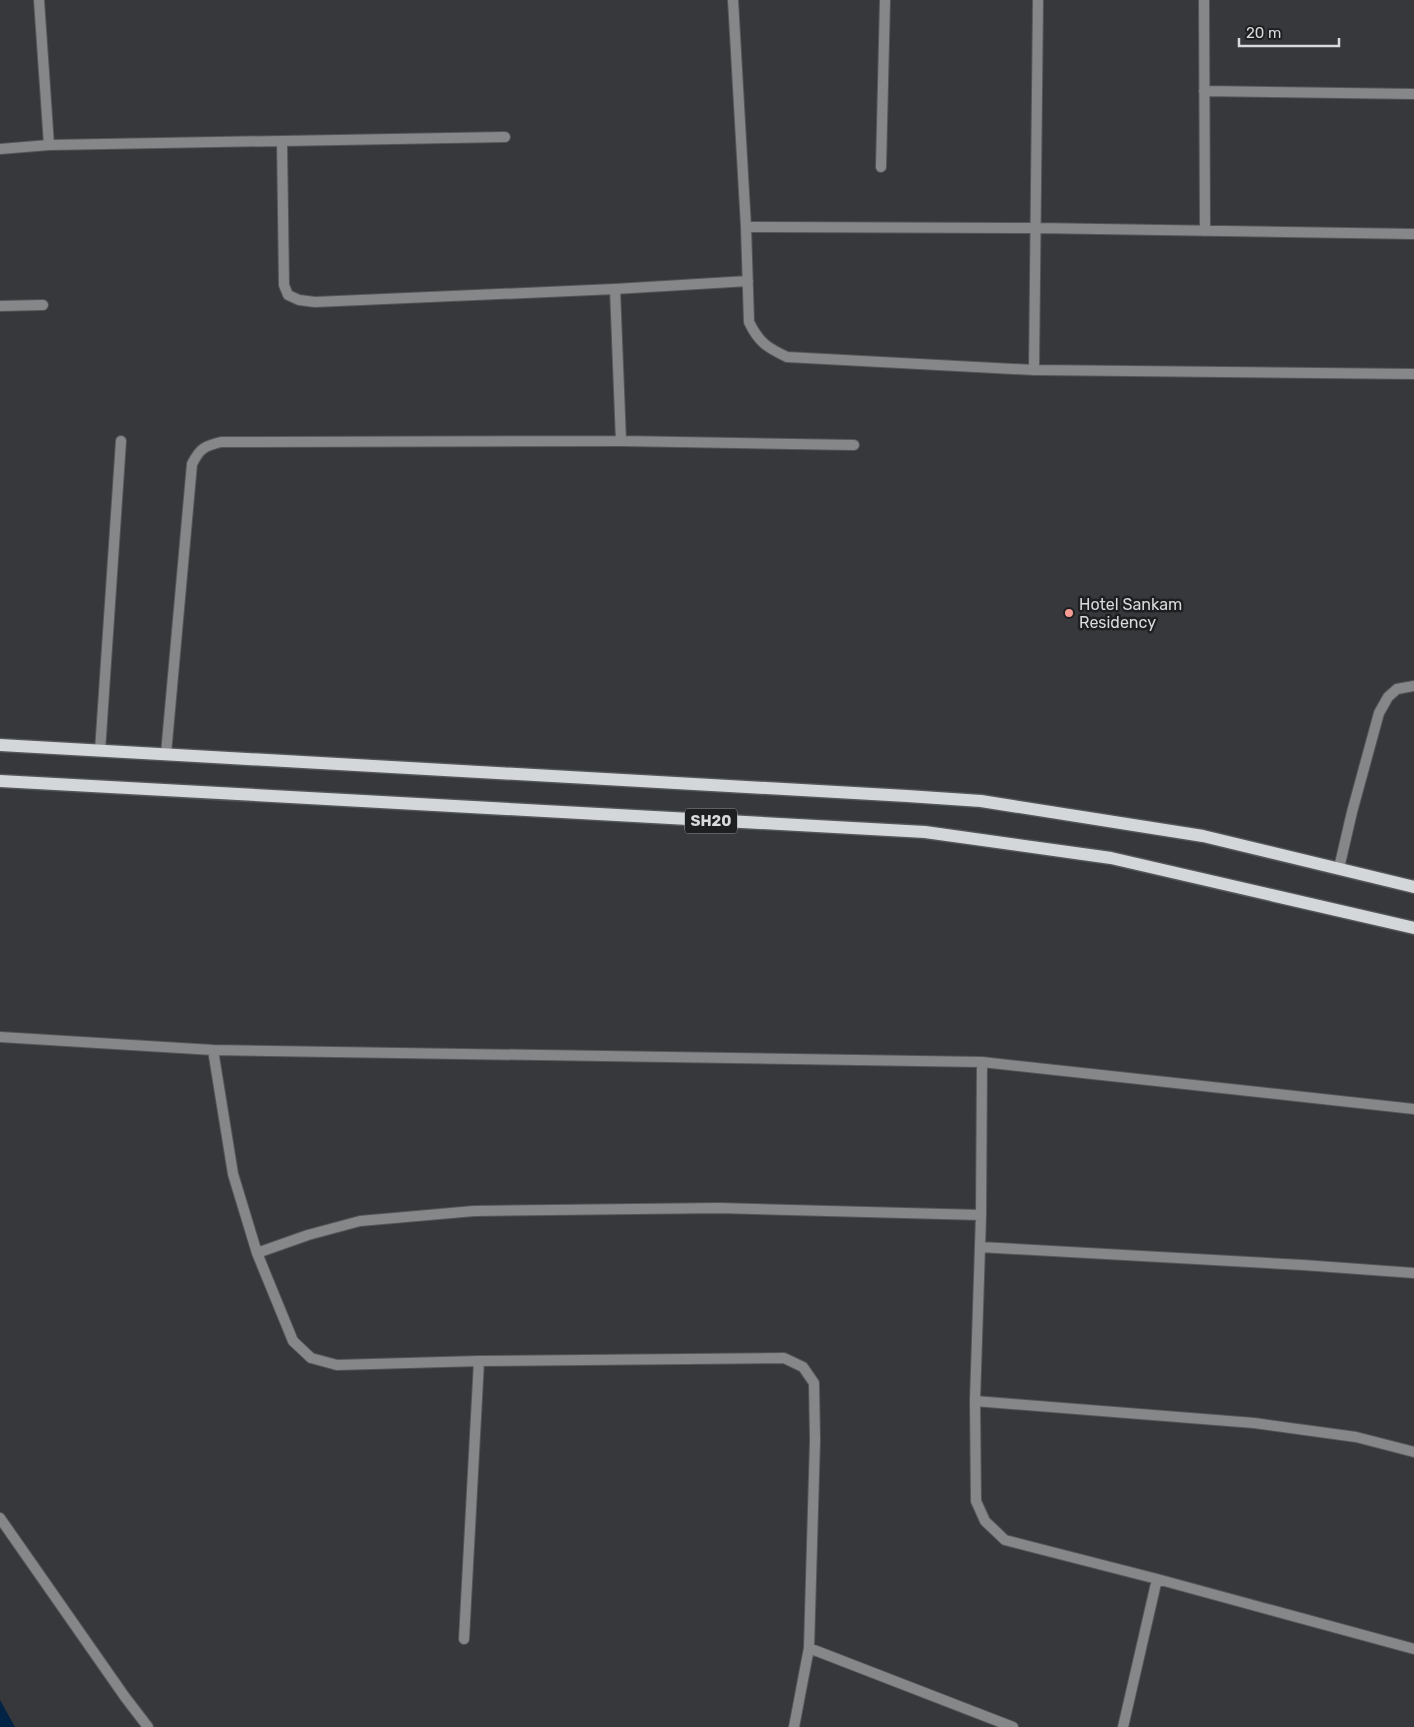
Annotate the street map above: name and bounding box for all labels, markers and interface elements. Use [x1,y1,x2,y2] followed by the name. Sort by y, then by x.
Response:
[1239,15,1339,47] scale bar
[1246,24,1281,42] text: 20 m
[1079,595,1182,632] place label: Hotel Sankam Residency
[1063,607,1075,619] marker: Hotel Sankam Residency
[685,808,737,834] road number: SH20

